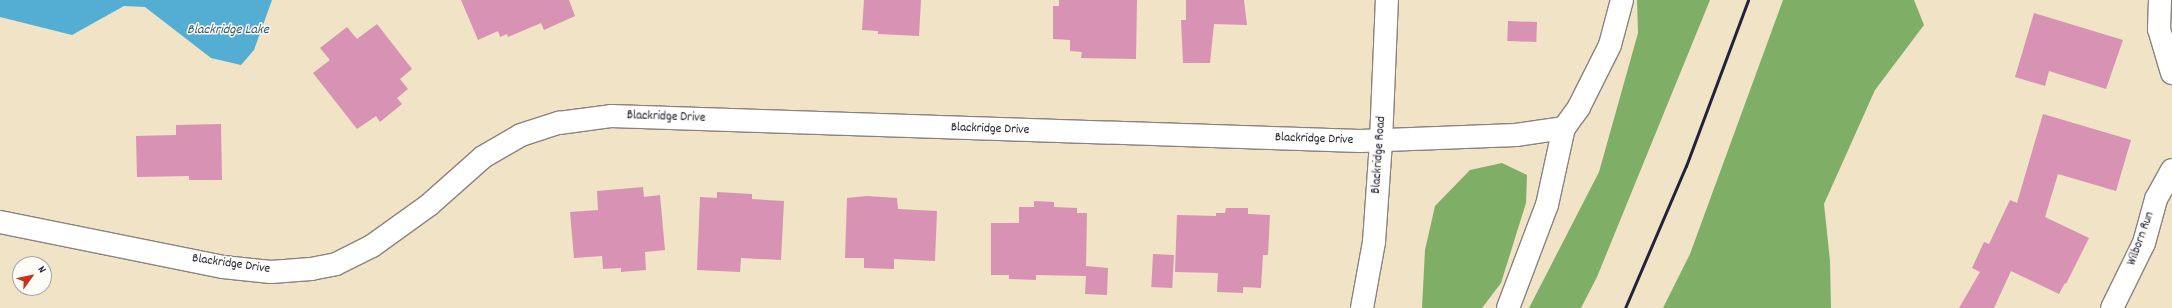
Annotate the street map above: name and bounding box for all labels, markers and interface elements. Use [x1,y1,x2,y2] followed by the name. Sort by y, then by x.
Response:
[187,22,269,38] water label: Blackridge Lake
[626,109,706,127] street label: Blackridge Drive
[1370,116,1390,194] street label: Blackridge Road
[950,121,1030,139] street label: Blackridge Drive
[1274,131,1354,149] street label: Blackridge Drive
[2125,210,2159,268] street label: Wilborn Run
[191,252,271,278] street label: Blackridge Drive
[12,256,52,296] north arrow
[33,263,49,277] text: N

